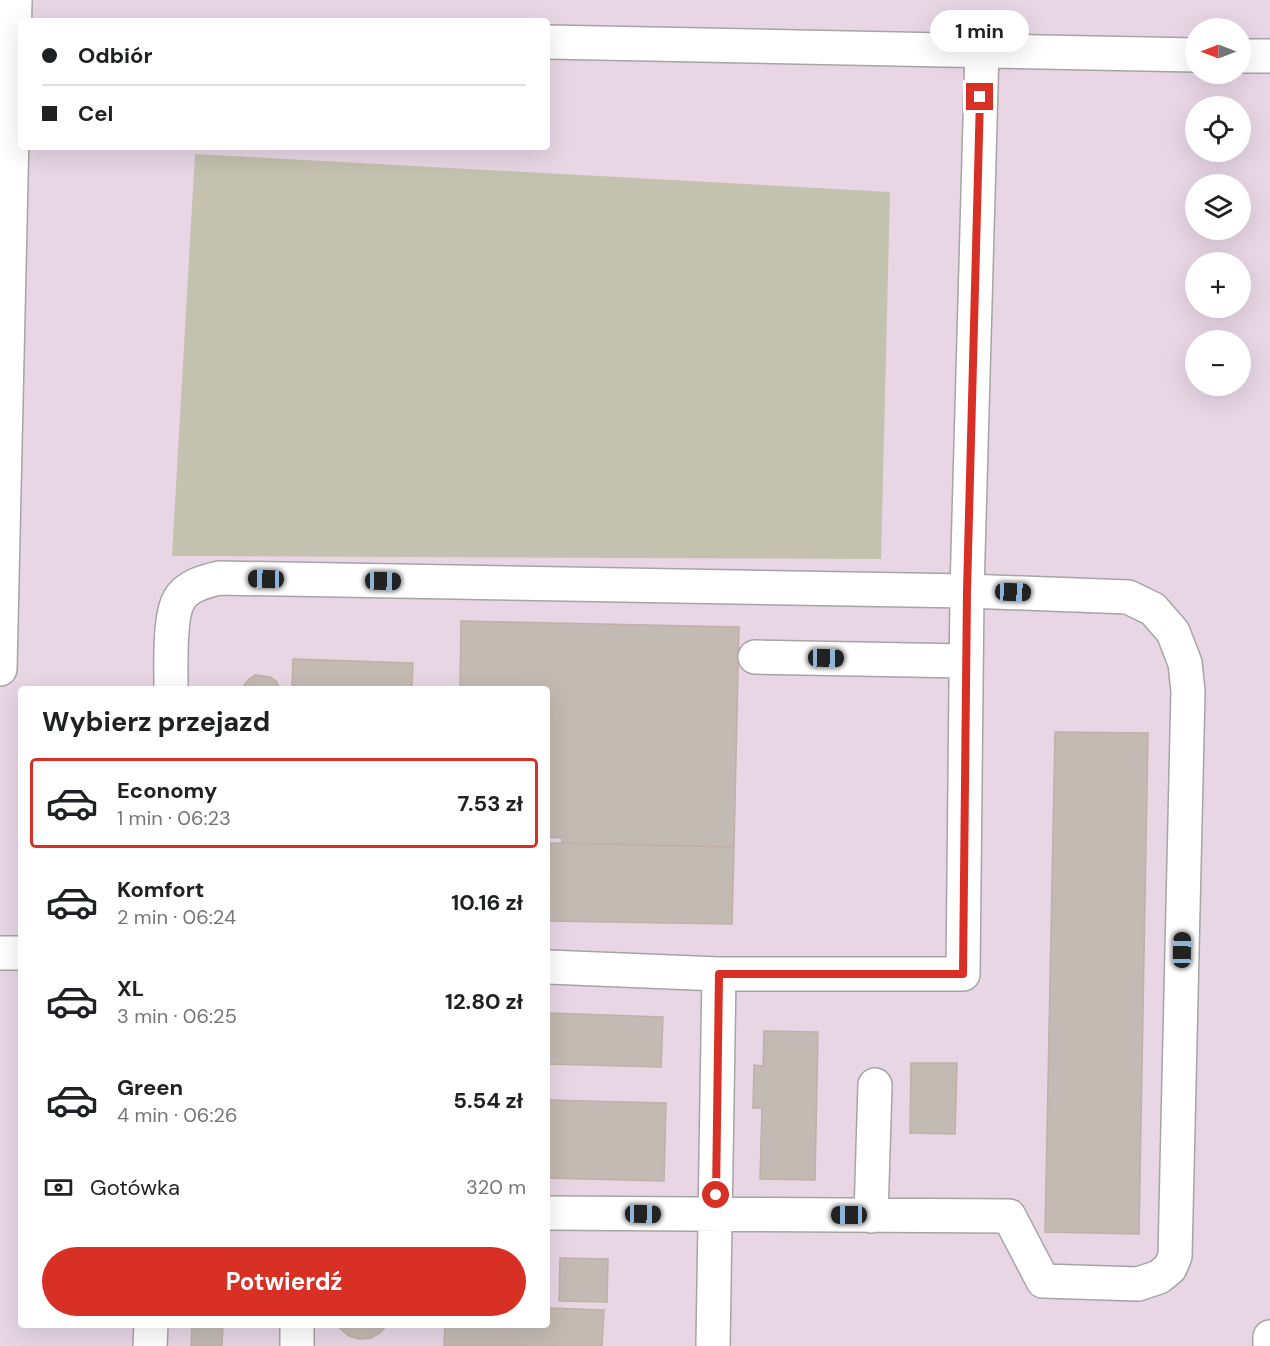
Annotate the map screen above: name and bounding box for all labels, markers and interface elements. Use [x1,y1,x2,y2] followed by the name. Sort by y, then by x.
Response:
[930,10,1030,52] callout: 1 min
[955,18,1004,44] text: 1 min
[1185,18,1251,84] north arrow
[1185,18,1251,396] map controls
[78,41,153,70] text: Odbiór
[966,83,993,110] route end
[1185,96,1251,162] button: locate
[78,99,113,128] text: Cel
[1185,174,1251,240] button: layers
[1185,252,1251,318] button: +
[1185,330,1251,396] button: −
[248,570,284,588] car
[365,572,401,590] car
[995,582,1031,602] car
[808,649,844,667] car
[42,704,270,739] text: Wybierz przejazd
[45,776,99,830] icon: car
[117,776,217,805] text: Economy
[458,789,523,818] text: 7.53 zł
[117,805,231,831] text: 1 min · 06:23
[45,875,99,929] icon: car
[117,875,204,904] text: Komfort
[451,888,523,917] text: 10.16 zł
[117,904,236,930] text: 2 min · 06:24
[1173,932,1191,968] car
[45,974,99,1028] icon: car
[117,974,144,1003] text: XL
[445,987,523,1016] text: 12.80 zł
[117,1003,237,1029] text: 3 min · 06:25
[45,1073,99,1127] icon: car
[117,1073,183,1102] text: Green
[453,1086,523,1115] text: 5.54 zł
[117,1102,238,1128] text: 4 min · 06:26
[42,1171,75,1204] icon: cash
[90,1173,180,1202] text: Gotówka
[466,1174,526,1200] text: 320 m
[702,1181,729,1208] route start
[625,1205,661,1223] car
[831,1206,867,1224] car
[42,1247,526,1316] button: Potwierdź

